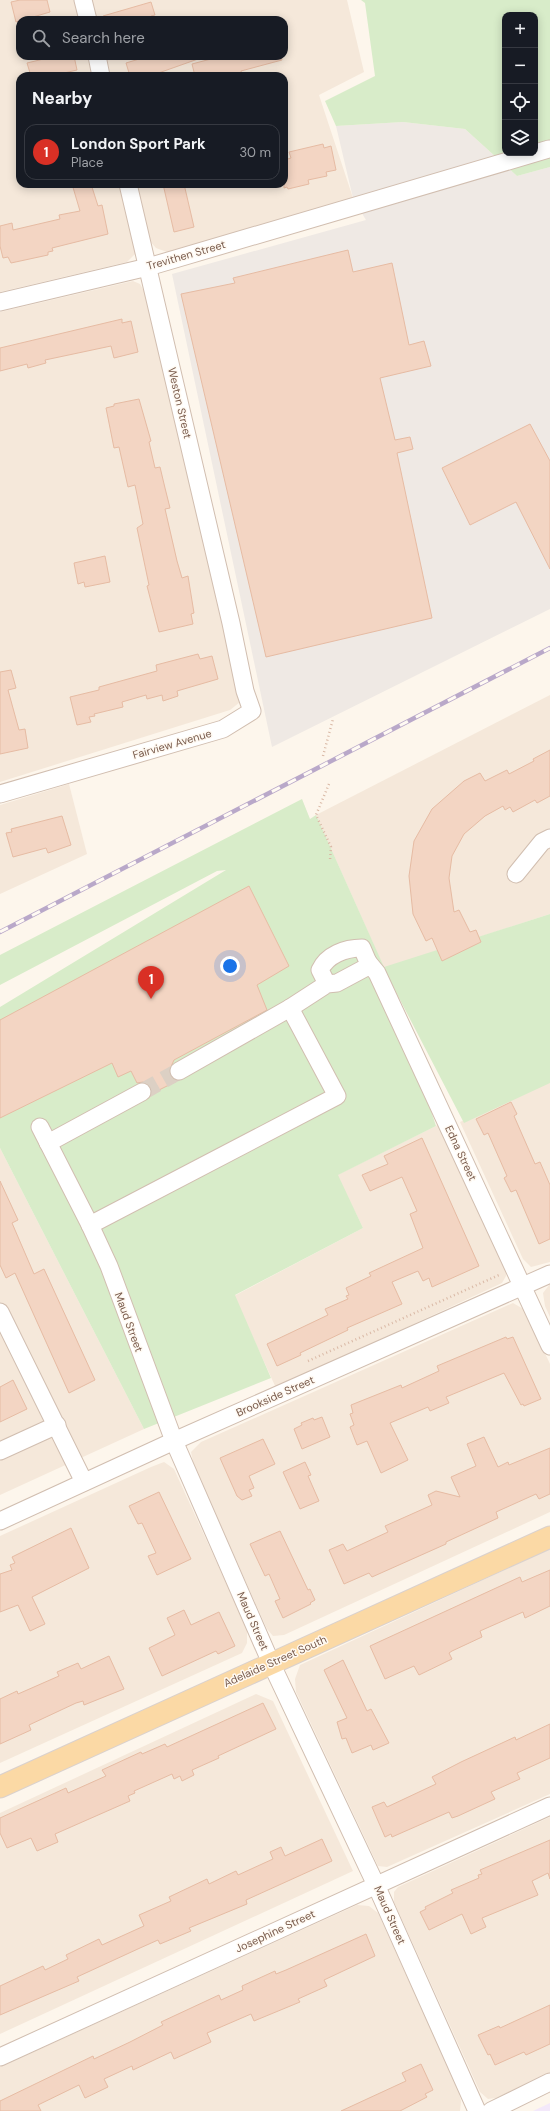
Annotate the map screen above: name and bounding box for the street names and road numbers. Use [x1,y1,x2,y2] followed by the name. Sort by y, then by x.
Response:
[145,237,227,273] street label: Trevithen Street
[165,366,195,440] street label: Weston Street
[131,726,213,762] street label: Fairview Avenue
[442,1123,480,1183] street label: Edna Street
[112,1290,146,1354] street label: Maud Street
[234,1372,316,1420] street label: Brookside Street
[234,1590,272,1652] street label: Maud Street
[221,1632,329,1690] street label: Adelaide Street South
[371,1884,409,1946] street label: Maud Street
[233,1906,317,1956] street label: Josephine Street

